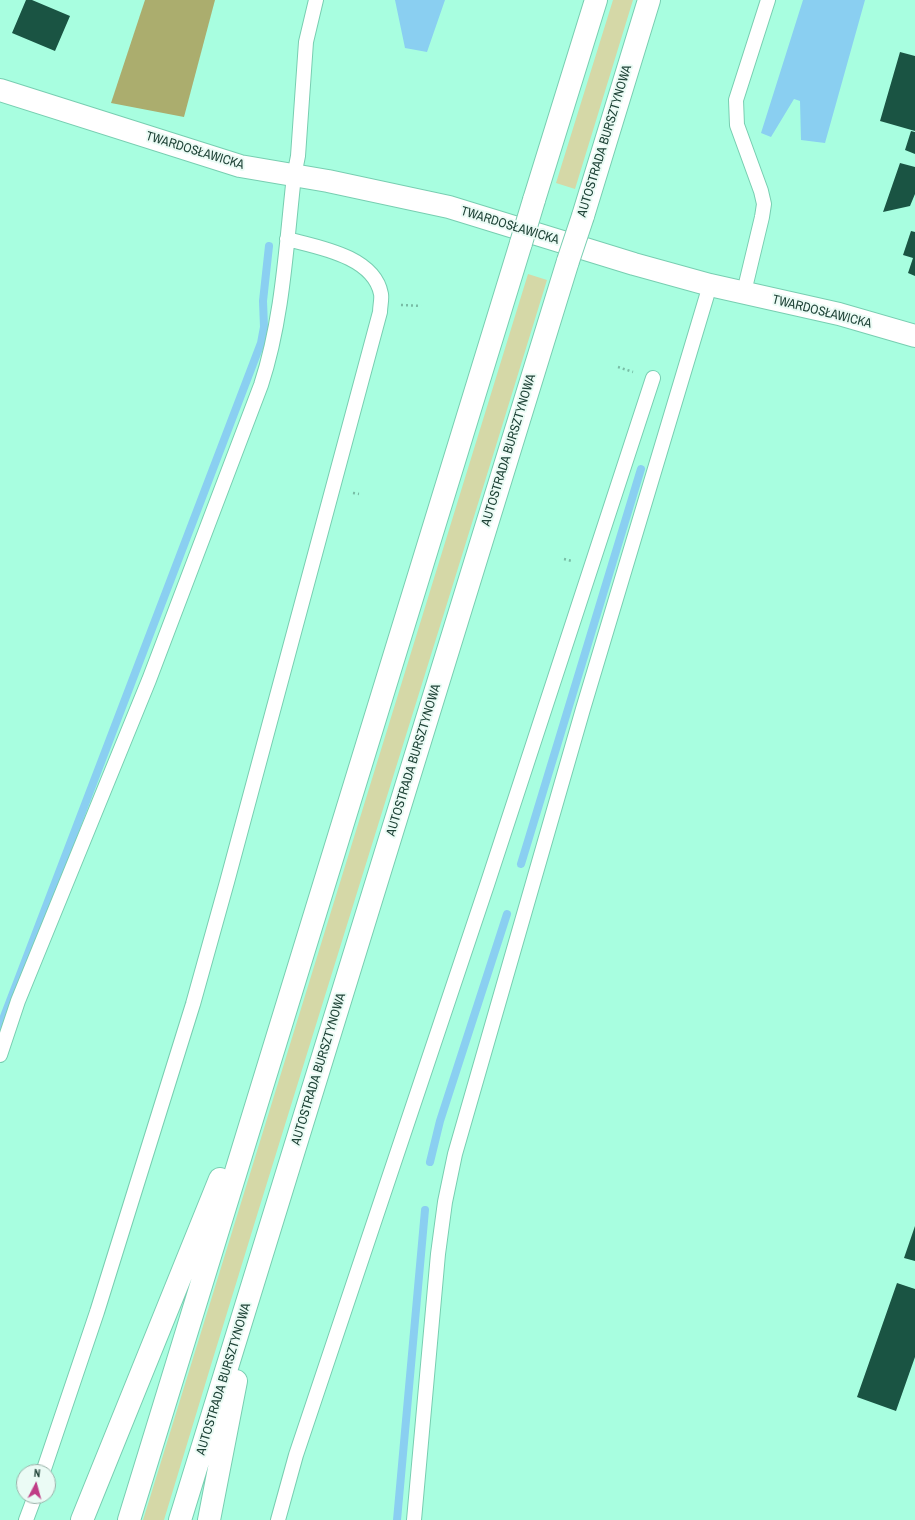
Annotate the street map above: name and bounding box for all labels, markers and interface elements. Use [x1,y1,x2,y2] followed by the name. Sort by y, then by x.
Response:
[574,63,636,219] street label: AUTOSTRADA BURSZTYNOWA
[144,129,246,173] street label: TWARDOSŁAWICKA
[459,204,561,248] street label: TWARDOSŁAWICKA
[771,292,873,332] street label: TWARDOSŁAWICKA
[478,372,540,528] street label: AUTOSTRADA BURSZTYNOWA
[383,682,445,838] street label: AUTOSTRADA BURSZTYNOWA
[288,991,350,1147] street label: AUTOSTRADA BURSZTYNOWA
[193,1301,255,1457] street label: AUTOSTRADA BURSZTYNOWA
[16,1464,56,1504] north arrow
[33,1466,41,1480] text: N

